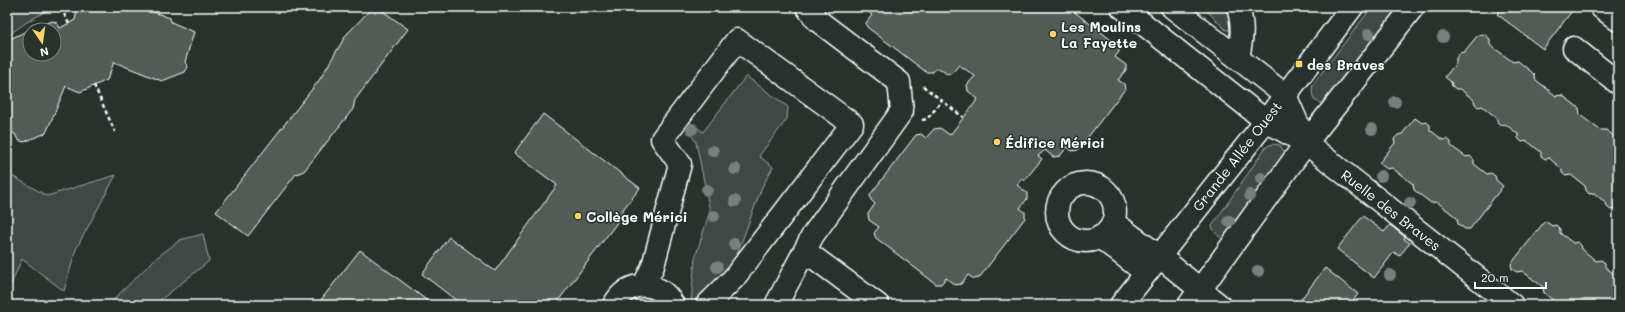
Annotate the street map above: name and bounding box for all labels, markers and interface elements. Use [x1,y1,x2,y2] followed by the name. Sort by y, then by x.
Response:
[1061,17,1141,52] place label: Les Moulins La Fayette
[22,22,62,62] north arrow
[1048,29,1058,39] marker: Les Moulins La Fayette
[39,44,50,60] text: N
[1307,55,1385,74] place label: des Braves
[1294,59,1304,69] marker: des Braves
[1188,97,1286,215] street label: Grande Allée Ouest
[1005,133,1105,152] place label: Édifice Mérici
[992,137,1002,147] marker: Édifice Mérici
[1337,165,1445,255] street label: Ruelle des Braves
[586,207,688,226] place label: Collège Mérici
[573,211,583,221] marker: Collège Mérici
[1475,264,1546,290] scale bar
[1481,269,1509,285] text: 20 m

